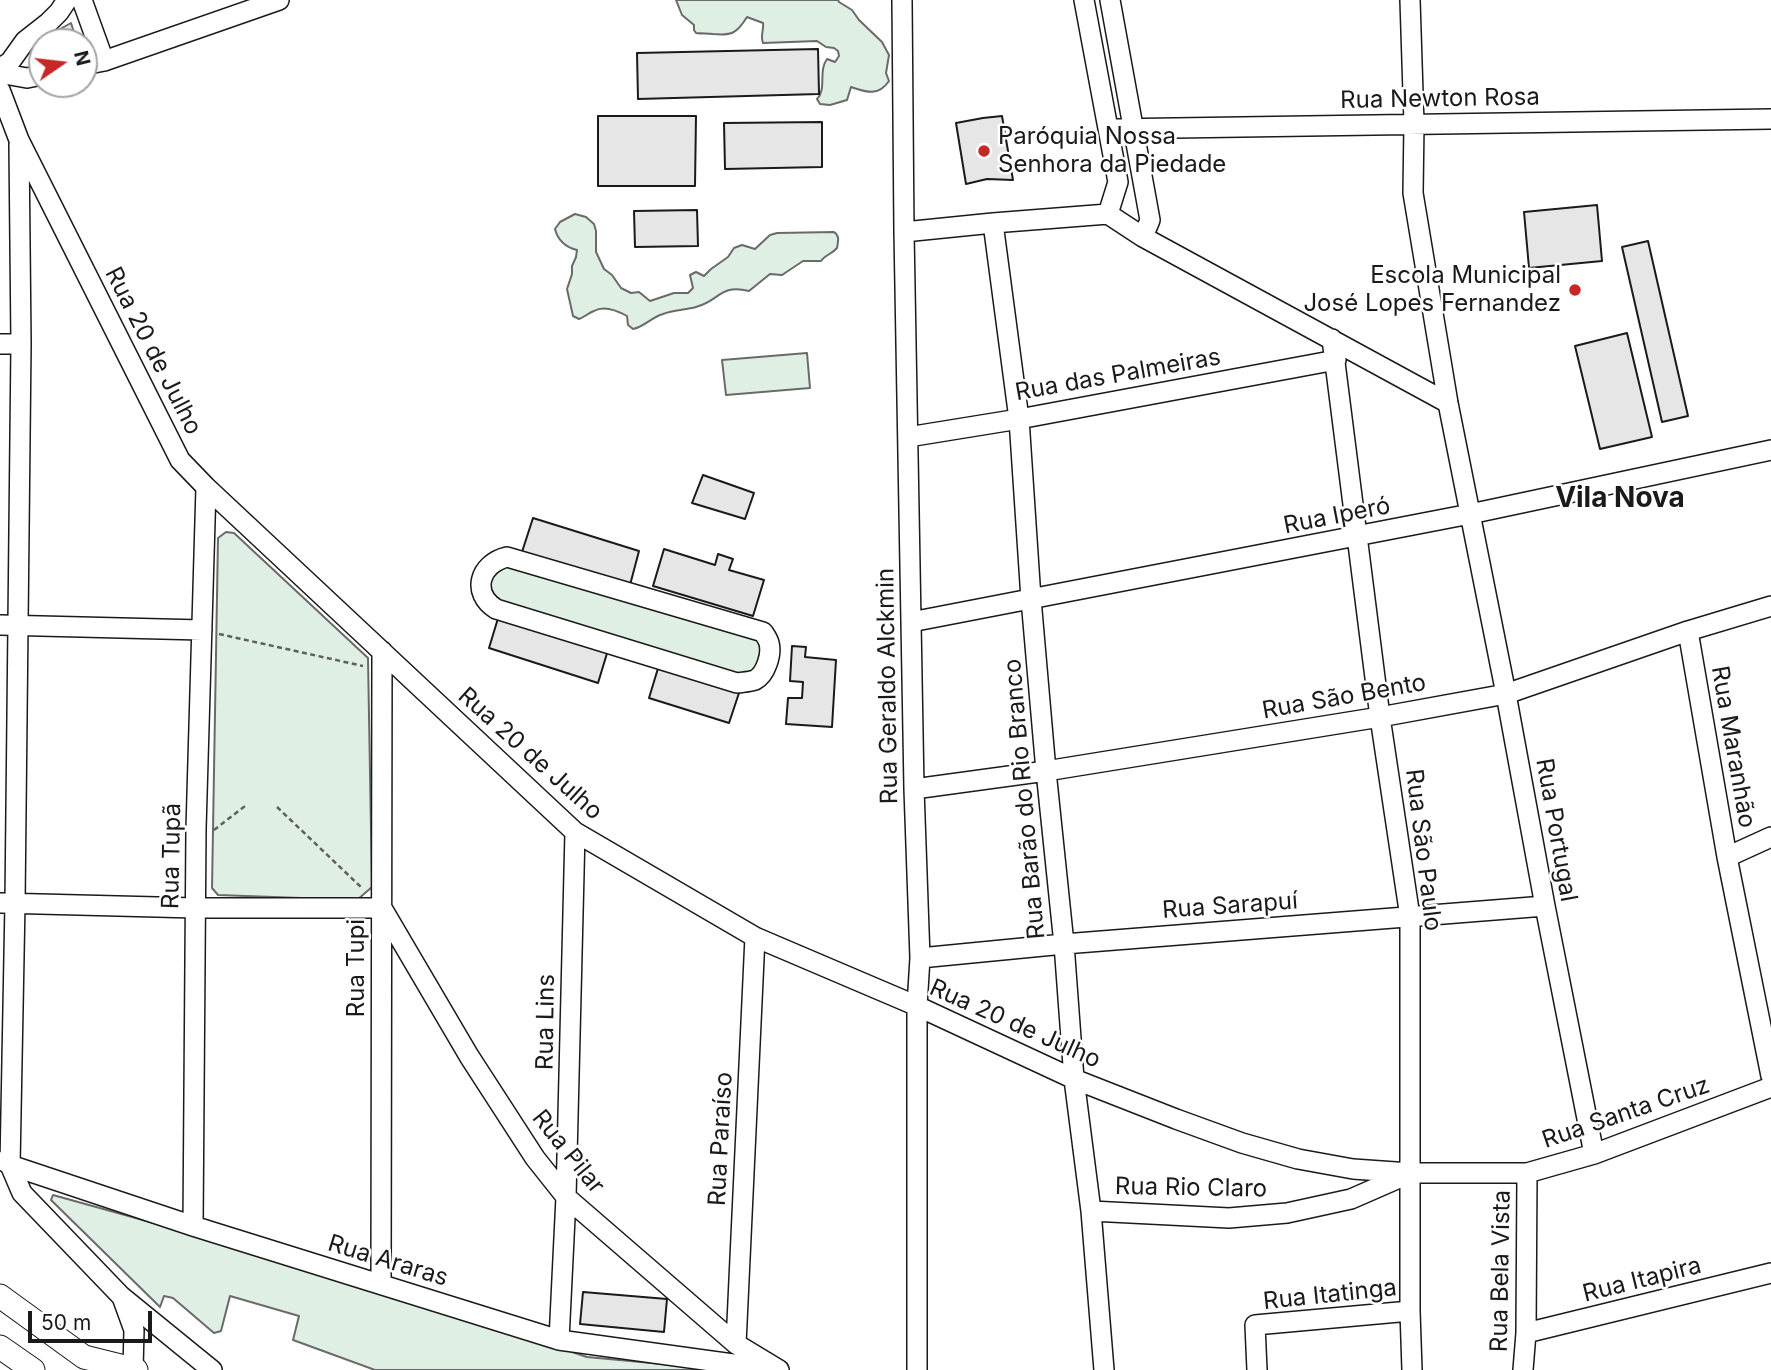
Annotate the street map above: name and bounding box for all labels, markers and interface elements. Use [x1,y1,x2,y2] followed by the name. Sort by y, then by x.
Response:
[28,28,98,98] north arrow
[69,48,95,68] text: N
[1340,83,1540,115] street label: Rua Newton Rosa
[998,123,1226,179] place label: Paróquia Nossa Senhora da Piedade
[976,143,992,159] marker: Paróquia Nossa Senhora da Piedade
[98,262,208,440] street label: Rua 20 de Julho
[1303,262,1561,318] place label: Escola Municipal José Lopes Fernandez
[1567,282,1583,298] marker: Escola Municipal José Lopes Fernandez
[1013,343,1223,407] street label: Rua das Palmeiras
[1555,482,1685,516] district label: Vila Nova
[1281,492,1393,540] street label: Rua Iperó
[872,568,904,804] street label: Rua Geraldo Alckmin
[998,658,1052,940] street label: Rua Barão do Rio Branco
[1705,664,1761,830] street label: Rua Maranhão
[1260,668,1428,726] street label: Rua São Bento
[452,682,608,826] street label: Rua 20 de Julho
[1529,756,1583,904] street label: Rua Portugal
[1399,767,1447,933] street label: Rua São Paulo
[157,803,187,909] street label: Rua Tupã
[1161,887,1299,925] street label: Rua Sarapuí
[343,919,371,1017] street label: Rua Tupi
[925,973,1105,1075] street label: Rua 20 de Julho
[531,974,561,1070] street label: Rua Lins
[703,1071,739,1207] street label: Rua Paraíso
[1539,1071,1713,1155] street label: Rua Santa Cruz
[526,1104,610,1200] street label: Rua Pilar
[1115,1172,1267,1204] street label: Rua Rio Claro
[1485,1190,1517,1352] street label: Rua Bela Vista
[324,1229,452,1293] street label: Rua Araras
[1580,1251,1704,1309] street label: Rua Itapira
[1262,1274,1398,1316] street label: Rua Itatinga
[32,1296,156,1340] scale bar
[41,1310,91,1335] text: 50 m

